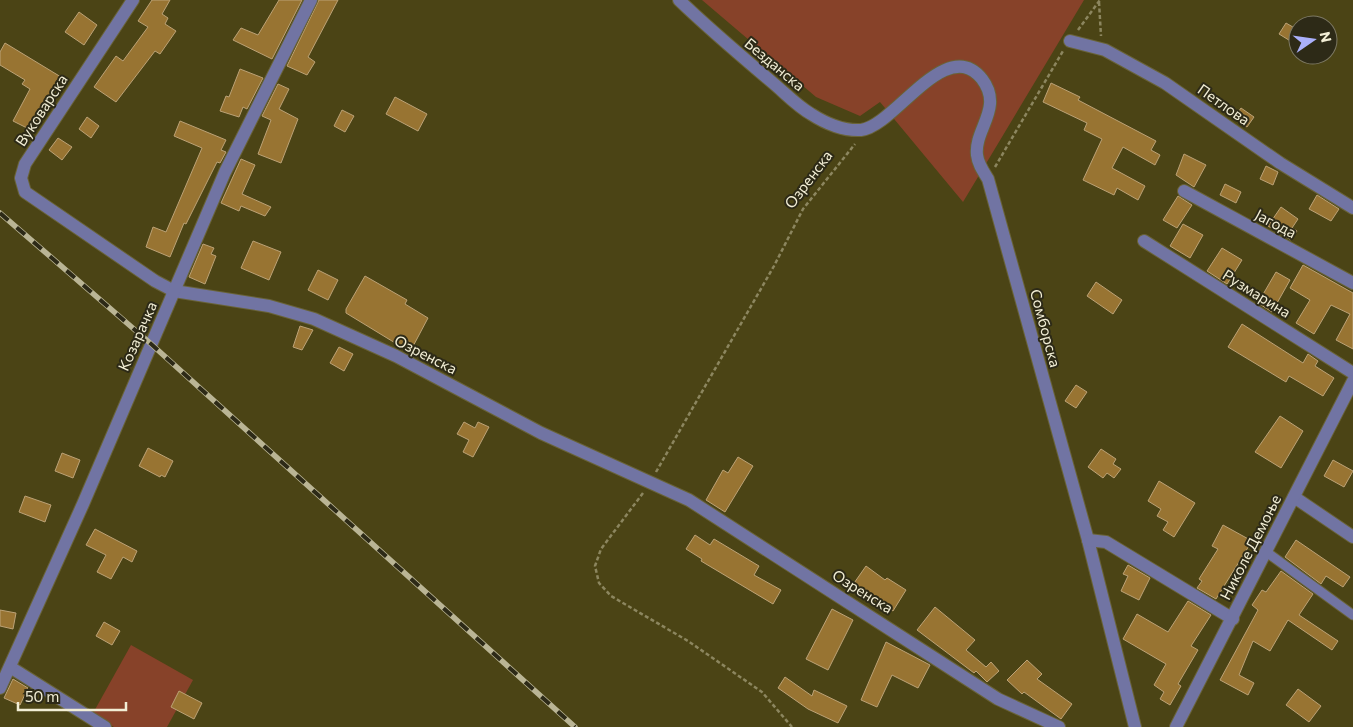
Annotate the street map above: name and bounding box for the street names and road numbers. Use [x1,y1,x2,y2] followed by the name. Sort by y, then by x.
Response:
[741,34,809,94] street label: Безданска
[11,71,71,149] street label: Вуковарска
[1195,80,1253,128] street label: Петлова
[780,146,836,212] street label: Озренска
[1252,205,1300,241] street label: Јагода
[1220,265,1294,321] street label: Рузмарина
[1027,287,1065,369] street label: Сомборска
[114,299,160,373] street label: Козарачка
[392,331,460,377] street label: Озренска
[1216,491,1284,603] street label: Николе Демоње
[829,565,897,617] street label: Озренска

